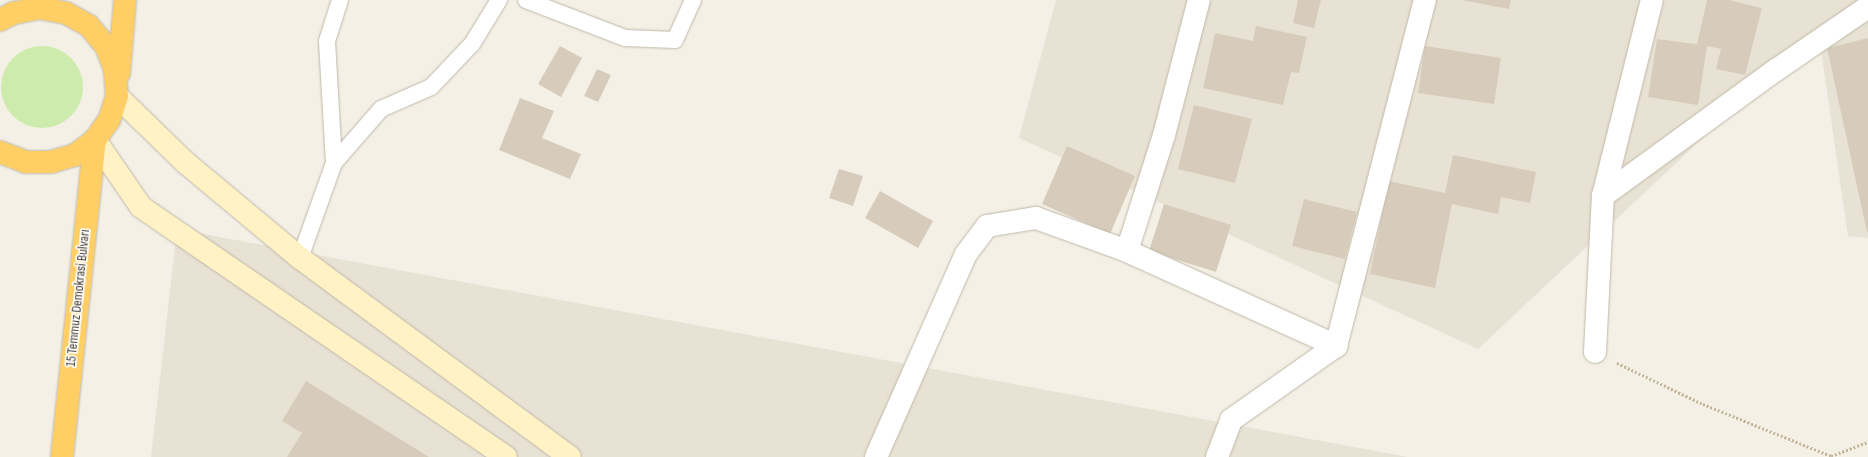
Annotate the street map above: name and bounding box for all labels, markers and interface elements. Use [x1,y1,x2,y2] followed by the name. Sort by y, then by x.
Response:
[62,229,94,367] street label: 15 Temmuz Demokrasi Bulvarı

